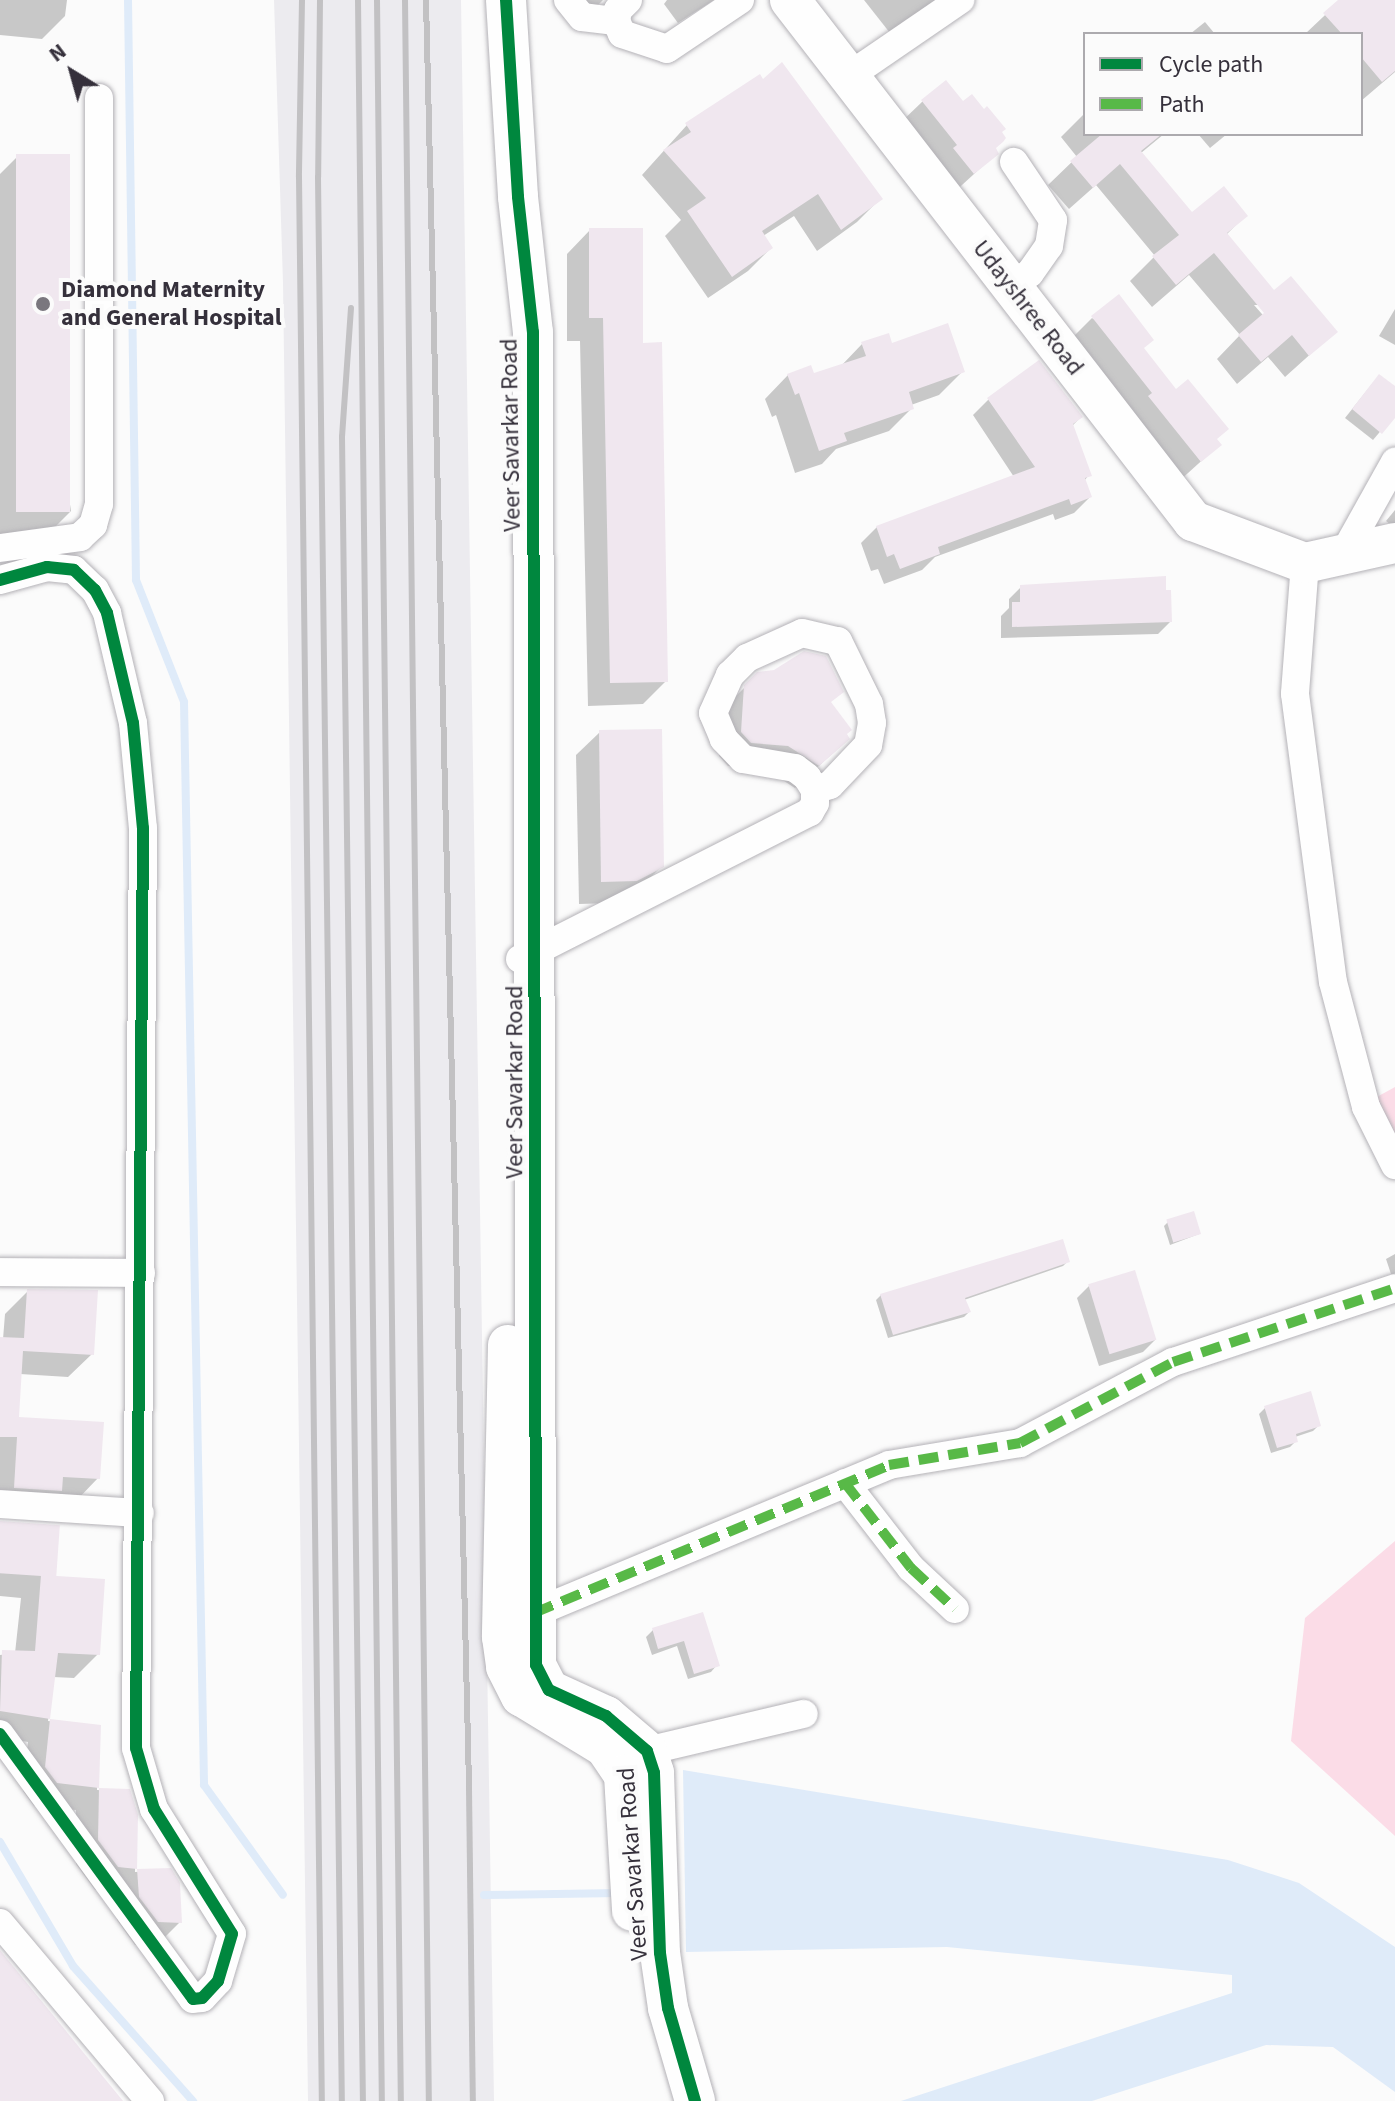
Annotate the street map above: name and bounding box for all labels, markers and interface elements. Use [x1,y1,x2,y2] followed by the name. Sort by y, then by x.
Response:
[32,32,112,112] north arrow
[1083,32,1363,136] legend
[42,36,73,70] text: N
[1159,47,1263,82] text: Cycle path
[1159,87,1205,122] text: Path
[966,235,1090,381] street label: Udayshree Road
[61,276,282,332] place label: Diamond Maternity and General Hospital
[32,293,54,315] marker: Diamond Maternity and General Hospital
[495,338,527,532] street label: Veer Savarkar Road
[501,985,529,1179] street label: Veer Savarkar Road
[612,1767,654,1961] street label: Veer Savarkar Road

